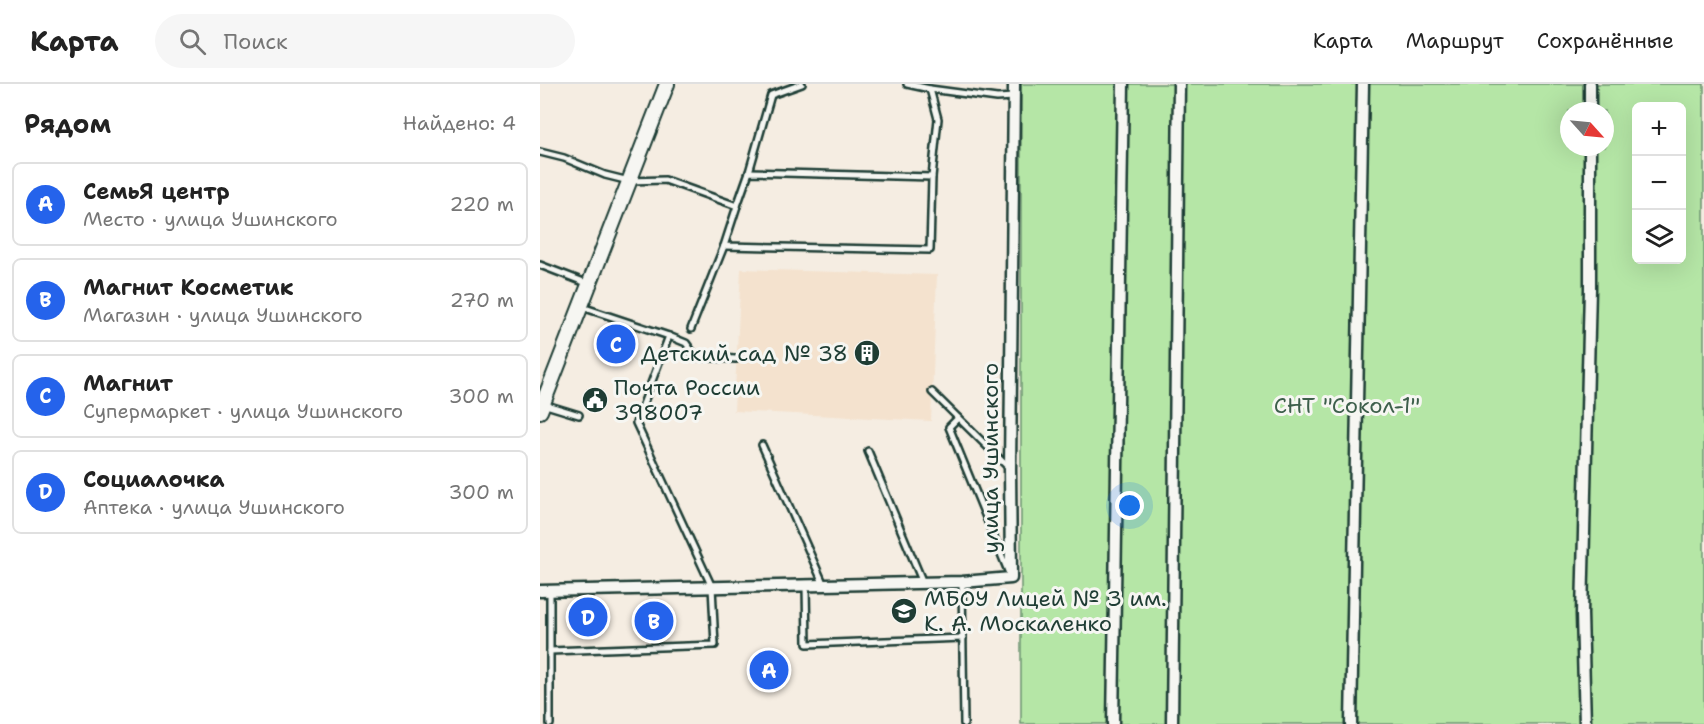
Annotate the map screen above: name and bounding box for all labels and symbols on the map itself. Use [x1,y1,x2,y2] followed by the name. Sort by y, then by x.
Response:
[1560,102,1614,156] north arrow
[596,322,636,366] pin: C
[852,338,882,368] building icon: Детский сад № 38
[641,339,848,368] place label: Детский сад № 38
[976,363,1005,553] street label: улица Ушинского
[614,373,760,427] place label: Почта России 398007
[580,385,610,415] public building icon: Почта России 398007
[1274,391,1420,420] park label: СНТ "Сокол-1"
[1115,491,1144,520] your location
[924,584,1167,638] place label: МБОУ Лицей № 3 им. К. А. Москаленко
[568,594,608,640] pin: D
[889,596,919,626] school or university icon: МБОУ Лицей № 3 им. К. А. Москаленко
[634,598,674,644] pin: B
[750,648,788,692] pin: A

